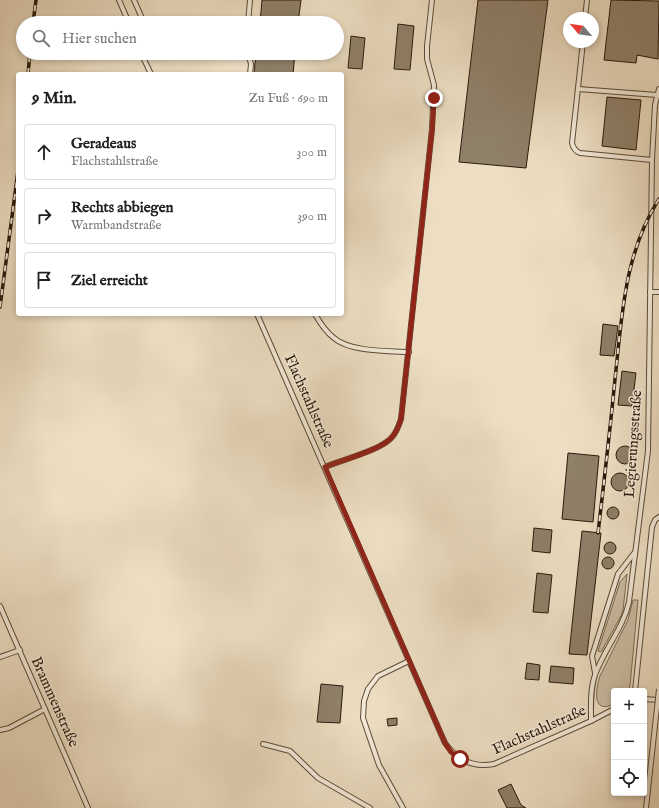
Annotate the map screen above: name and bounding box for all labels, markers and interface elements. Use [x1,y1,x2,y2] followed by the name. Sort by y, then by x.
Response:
[563,12,599,48] north arrow
[16,16,344,60] search box
[30,27,52,49] icon: search
[62,29,137,48] text: Hier suchen
[32,88,76,109] text: 9 Min.
[425,89,443,107] route end
[249,90,328,107] text: Zu Fuß · 690 m
[71,134,136,153] text: Geradeaus
[33,141,55,163] icon: ahead
[296,144,327,161] text: 300 m
[71,153,158,170] text: Flachstahlstraße
[71,198,174,217] text: Rechts abbiegen
[33,205,55,227] icon: right
[297,208,327,225] text: 390 m
[71,217,162,234] text: Warmbandstraße
[33,269,55,291] icon: arrive
[71,271,148,290] text: Ziel erreicht
[280,351,338,451] street label: Flachstahlstraße
[620,389,646,499] street label: Legierungsstraße
[27,654,83,750] street label: Brammenstraße
[611,688,647,796] map controls
[611,688,647,724] button: +
[489,701,589,759] street label: Flachstahlstraße
[611,724,647,760] button: −
[451,750,469,768] route start
[611,760,647,796] button: locate

